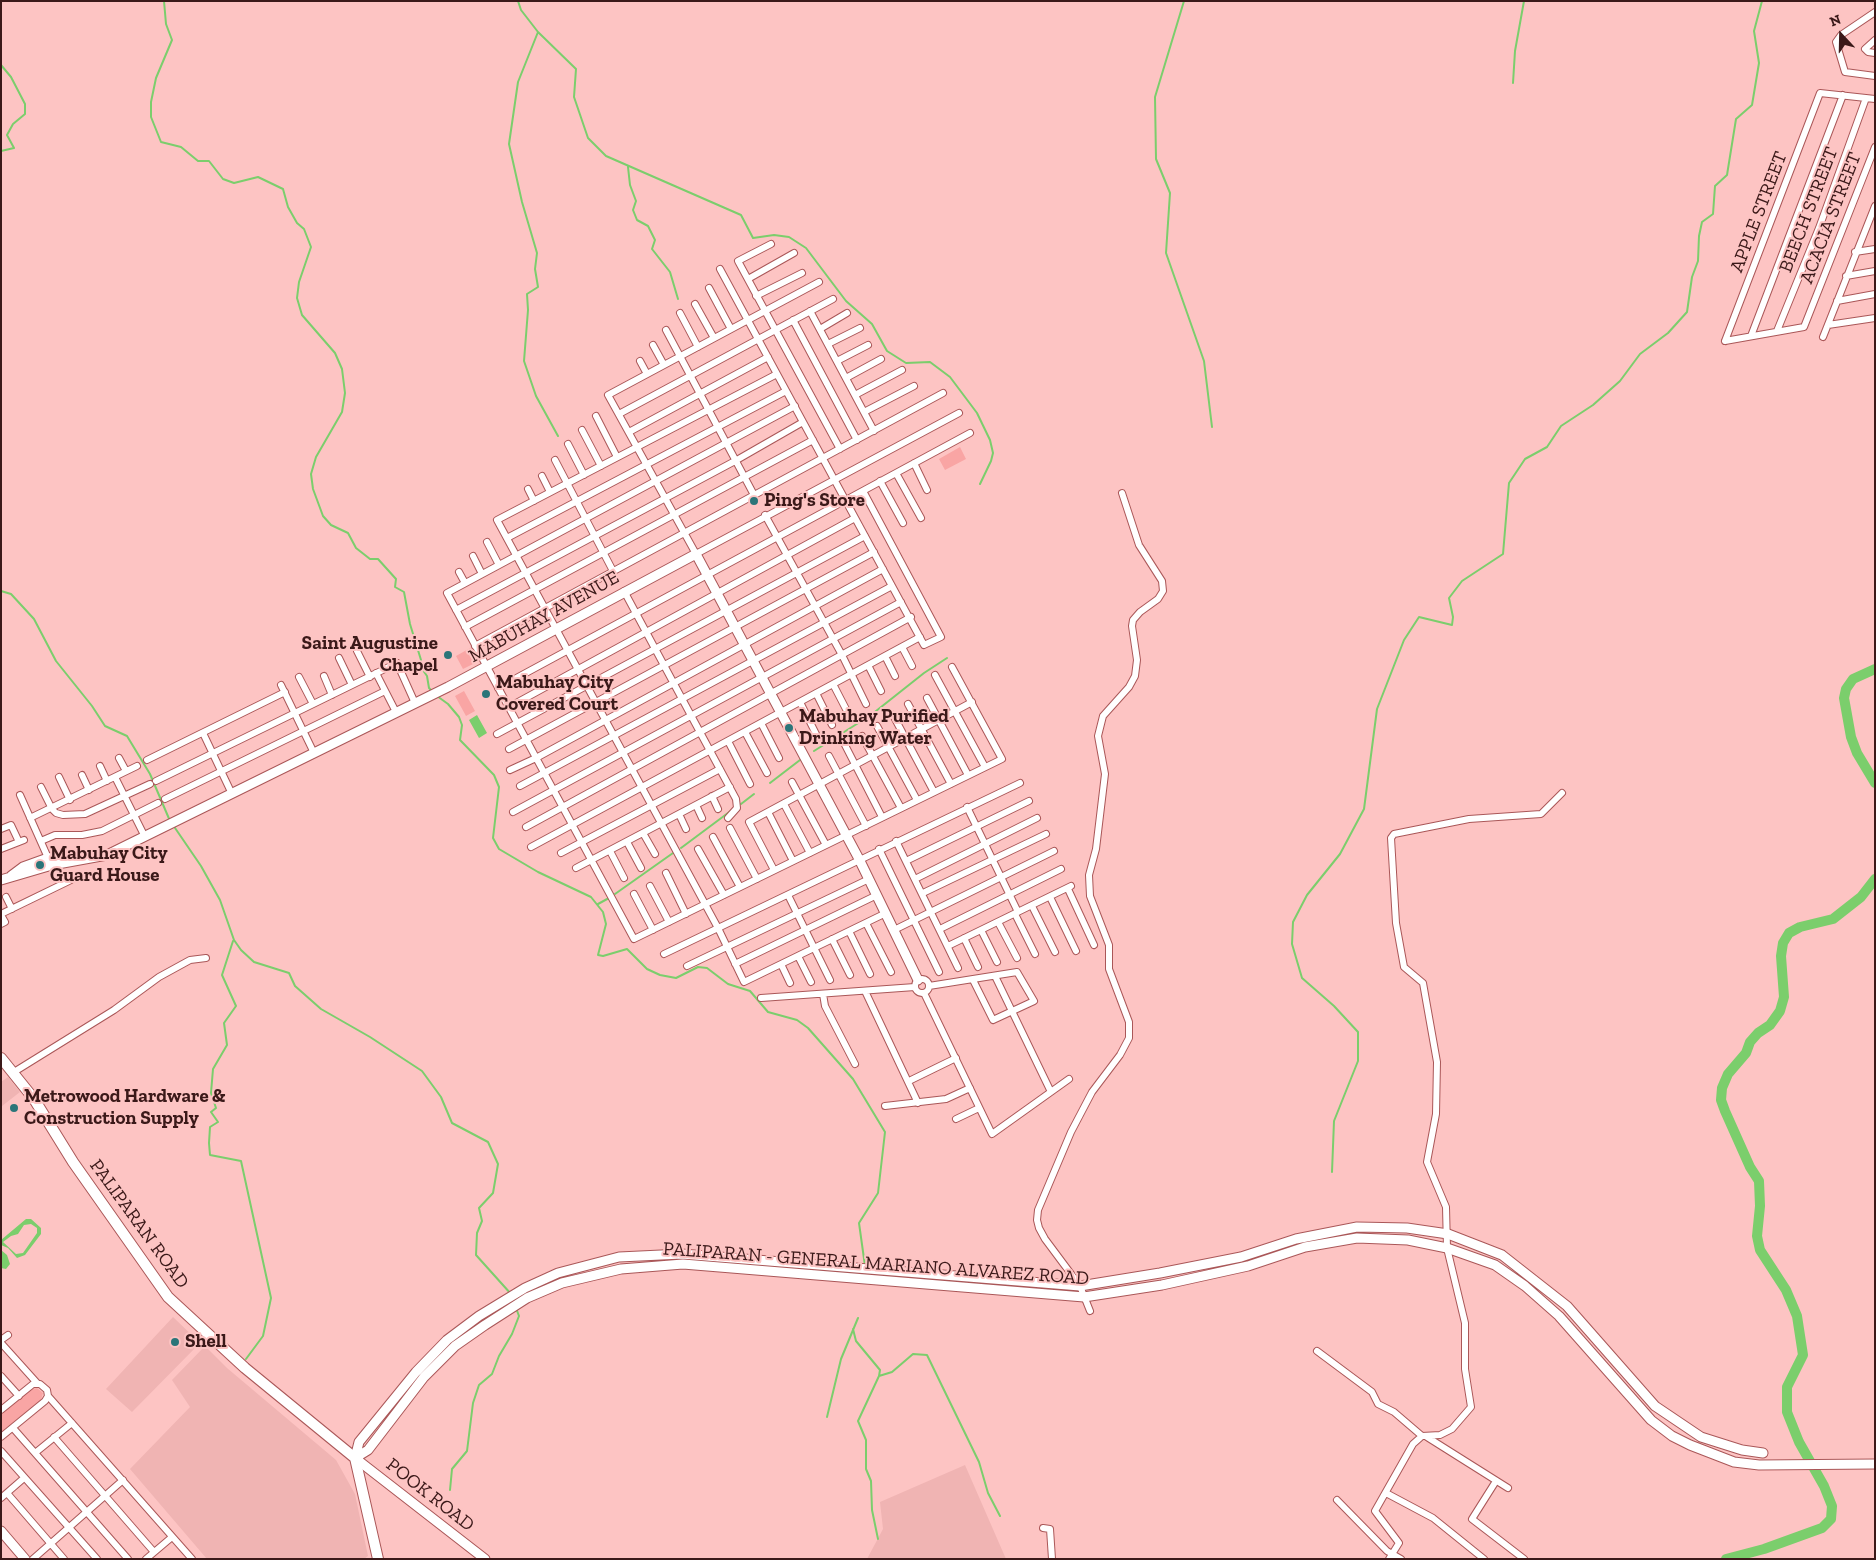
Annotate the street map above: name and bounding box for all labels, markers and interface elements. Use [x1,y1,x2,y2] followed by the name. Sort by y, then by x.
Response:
[1816,10,1866,60] north arrow
[1827,11,1843,30] text: N
[1775,144,1843,276] street label: BEECH STREET
[1726,148,1792,276] street label: APPLE STREET
[1796,149,1866,287] street label: ACACIA STREET
[764,490,865,512] place label: Ping's Store
[748,495,760,507] marker: Ping's Store
[465,566,623,668] street label: MABUHAY AVENUE
[302,633,438,677] place label: Saint Augustine Chapel
[442,649,454,661] marker: Saint Augustine Chapel
[496,672,618,716] place label: Mabuhay City Covered Court
[480,688,492,700] marker: Mabuhay City Covered Court
[799,706,949,750] place label: Mabuhay Purified Drinking Water
[783,722,795,734] marker: Mabuhay Purified Drinking Water
[50,843,167,887] place label: Mabuhay City Guard House
[34,859,46,871] marker: Mabuhay City Guard House
[24,1086,225,1130] place label: Metrowood Hardware & Construction Supply
[8,1102,20,1114] marker: Metrowood Hardware & Construction Supply
[85,1155,193,1293] street label: PALIPARAN ROAD
[662,1238,1090,1290] street label: PALIPARAN - GENERAL MARIANO ALVAREZ ROAD
[185,1331,227,1353] place label: Shell
[169,1336,181,1348] marker: Shell
[381,1454,479,1536] street label: POOK ROAD

